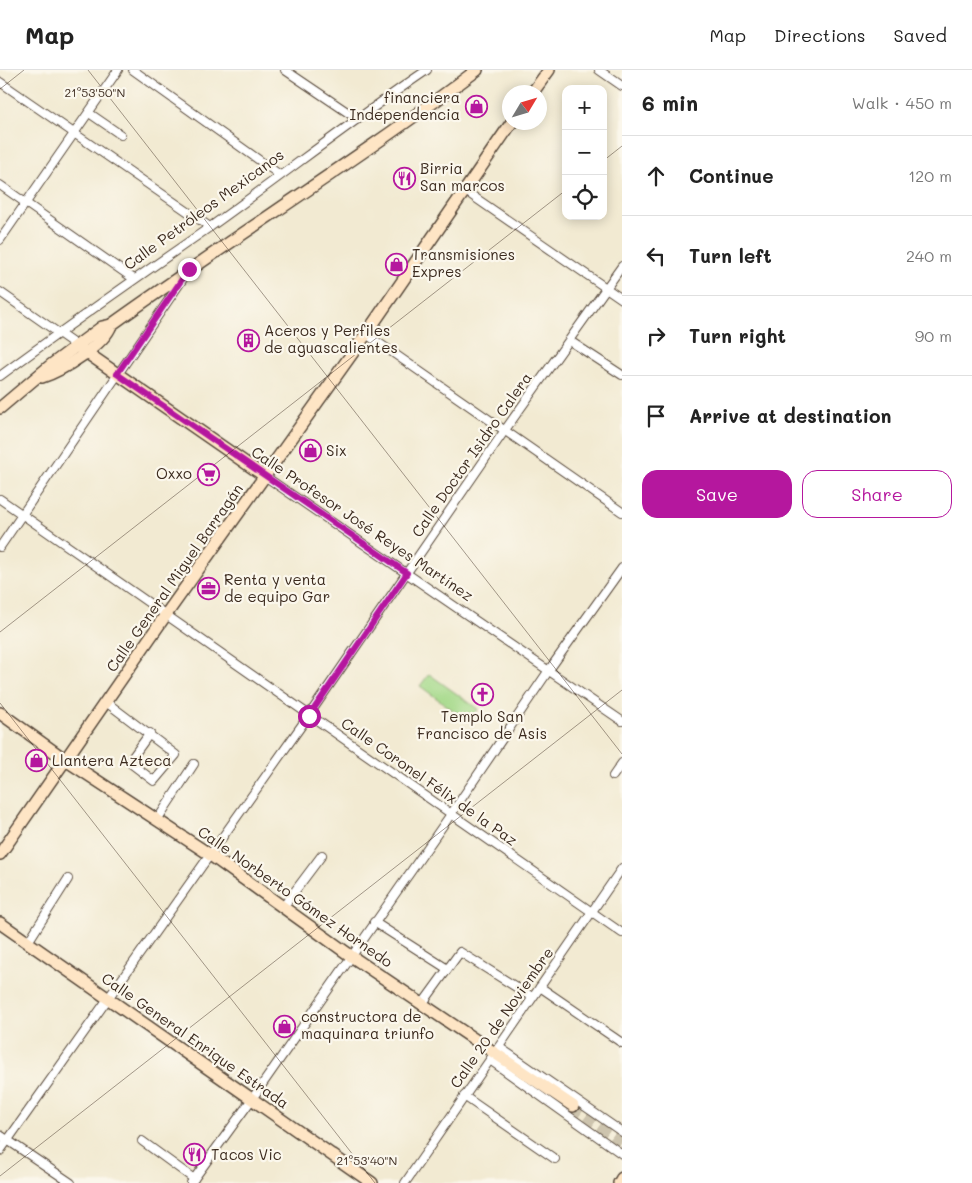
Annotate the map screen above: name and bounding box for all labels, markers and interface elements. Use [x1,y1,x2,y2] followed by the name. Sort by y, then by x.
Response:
[25,19,74,50] text: Map
[709,23,746,47] text: Map
[774,23,866,47] text: Directions
[894,23,947,47] text: Saved
[65,84,125,100] text: 21°53'50"N
[502,85,547,130] north arrow
[562,85,607,220] map controls
[562,85,607,130] button: +
[350,87,460,124] place label: financiera Independencia
[642,89,698,116] text: 6 min
[852,92,952,113] text: Walk · 450 m
[464,95,488,119] shop icon: financiera Independencia
[562,130,607,175] button: −
[119,144,287,274] street label: Calle Petróleos Mexicanos
[420,158,505,195] place label: Birria San marcos
[642,162,670,190] icon: ahead
[689,163,774,188] text: Continue
[908,165,952,186] text: 120 m
[392,166,416,190] restaurant icon: Birria San marcos
[562,175,607,220] button: locate
[642,242,670,270] icon: left
[689,243,772,268] text: Turn left
[412,244,515,281] place label: Transmisiones Expres
[906,245,952,266] text: 240 m
[384,252,408,276] shop icon: Transmisiones Expres
[178,258,201,281] route end
[264,320,398,357] place label: Aceros y Perfiles de aguascalientes
[642,322,670,350] icon: right
[689,323,786,348] text: Turn right
[915,325,952,346] text: 90 m
[236,328,260,352] building icon: Aceros y Perfiles de aguascalientes
[407,368,536,541] street label: Calle Doctor Isidro Calera
[642,402,670,430] icon: arrive
[689,403,892,428] text: Arrive at destination
[298,439,322,463] shop icon: Six
[326,440,347,460] place label: Six
[248,441,477,605] street label: Calle Profesor José Reyes Martínez
[196,462,220,486] supermarket icon: Oxxo
[156,463,192,483] place label: Oxxo
[642,470,792,518] button: Save
[802,470,952,518] button: Share
[101,479,247,676] street label: Calle General Miguel Barragán
[224,569,330,606] place label: Renta y venta de equipo Gar
[196,577,220,601] office icon: Renta y venta de equipo Gar
[470,682,494,706] church icon: Templo San Francisco de Asis
[298,705,321,728] route start
[417,706,547,743] place label: Templo San Francisco de Asis
[338,713,522,850] street label: Calle Coronel Félix de la Paz
[24,749,48,773] shop icon: Llantera Azteca
[52,750,172,770] place label: Llantera Azteca
[194,821,397,971] street label: Calle Norberto Gómez Hornedo
[445,943,557,1092] street label: Calle 20 de Noviembre
[98,968,293,1113] street label: Calle General Enrique Estrada
[301,1006,434,1043] place label: constructora de maquinara triunfo
[273,1014,297,1038] shop icon: constructora de maquinara triunfo
[183,1143,207,1167] restaurant icon: Tacos Vic
[211,1144,282,1164] place label: Tacos Vic
[337,1152,397,1168] text: 21°53'40"N

